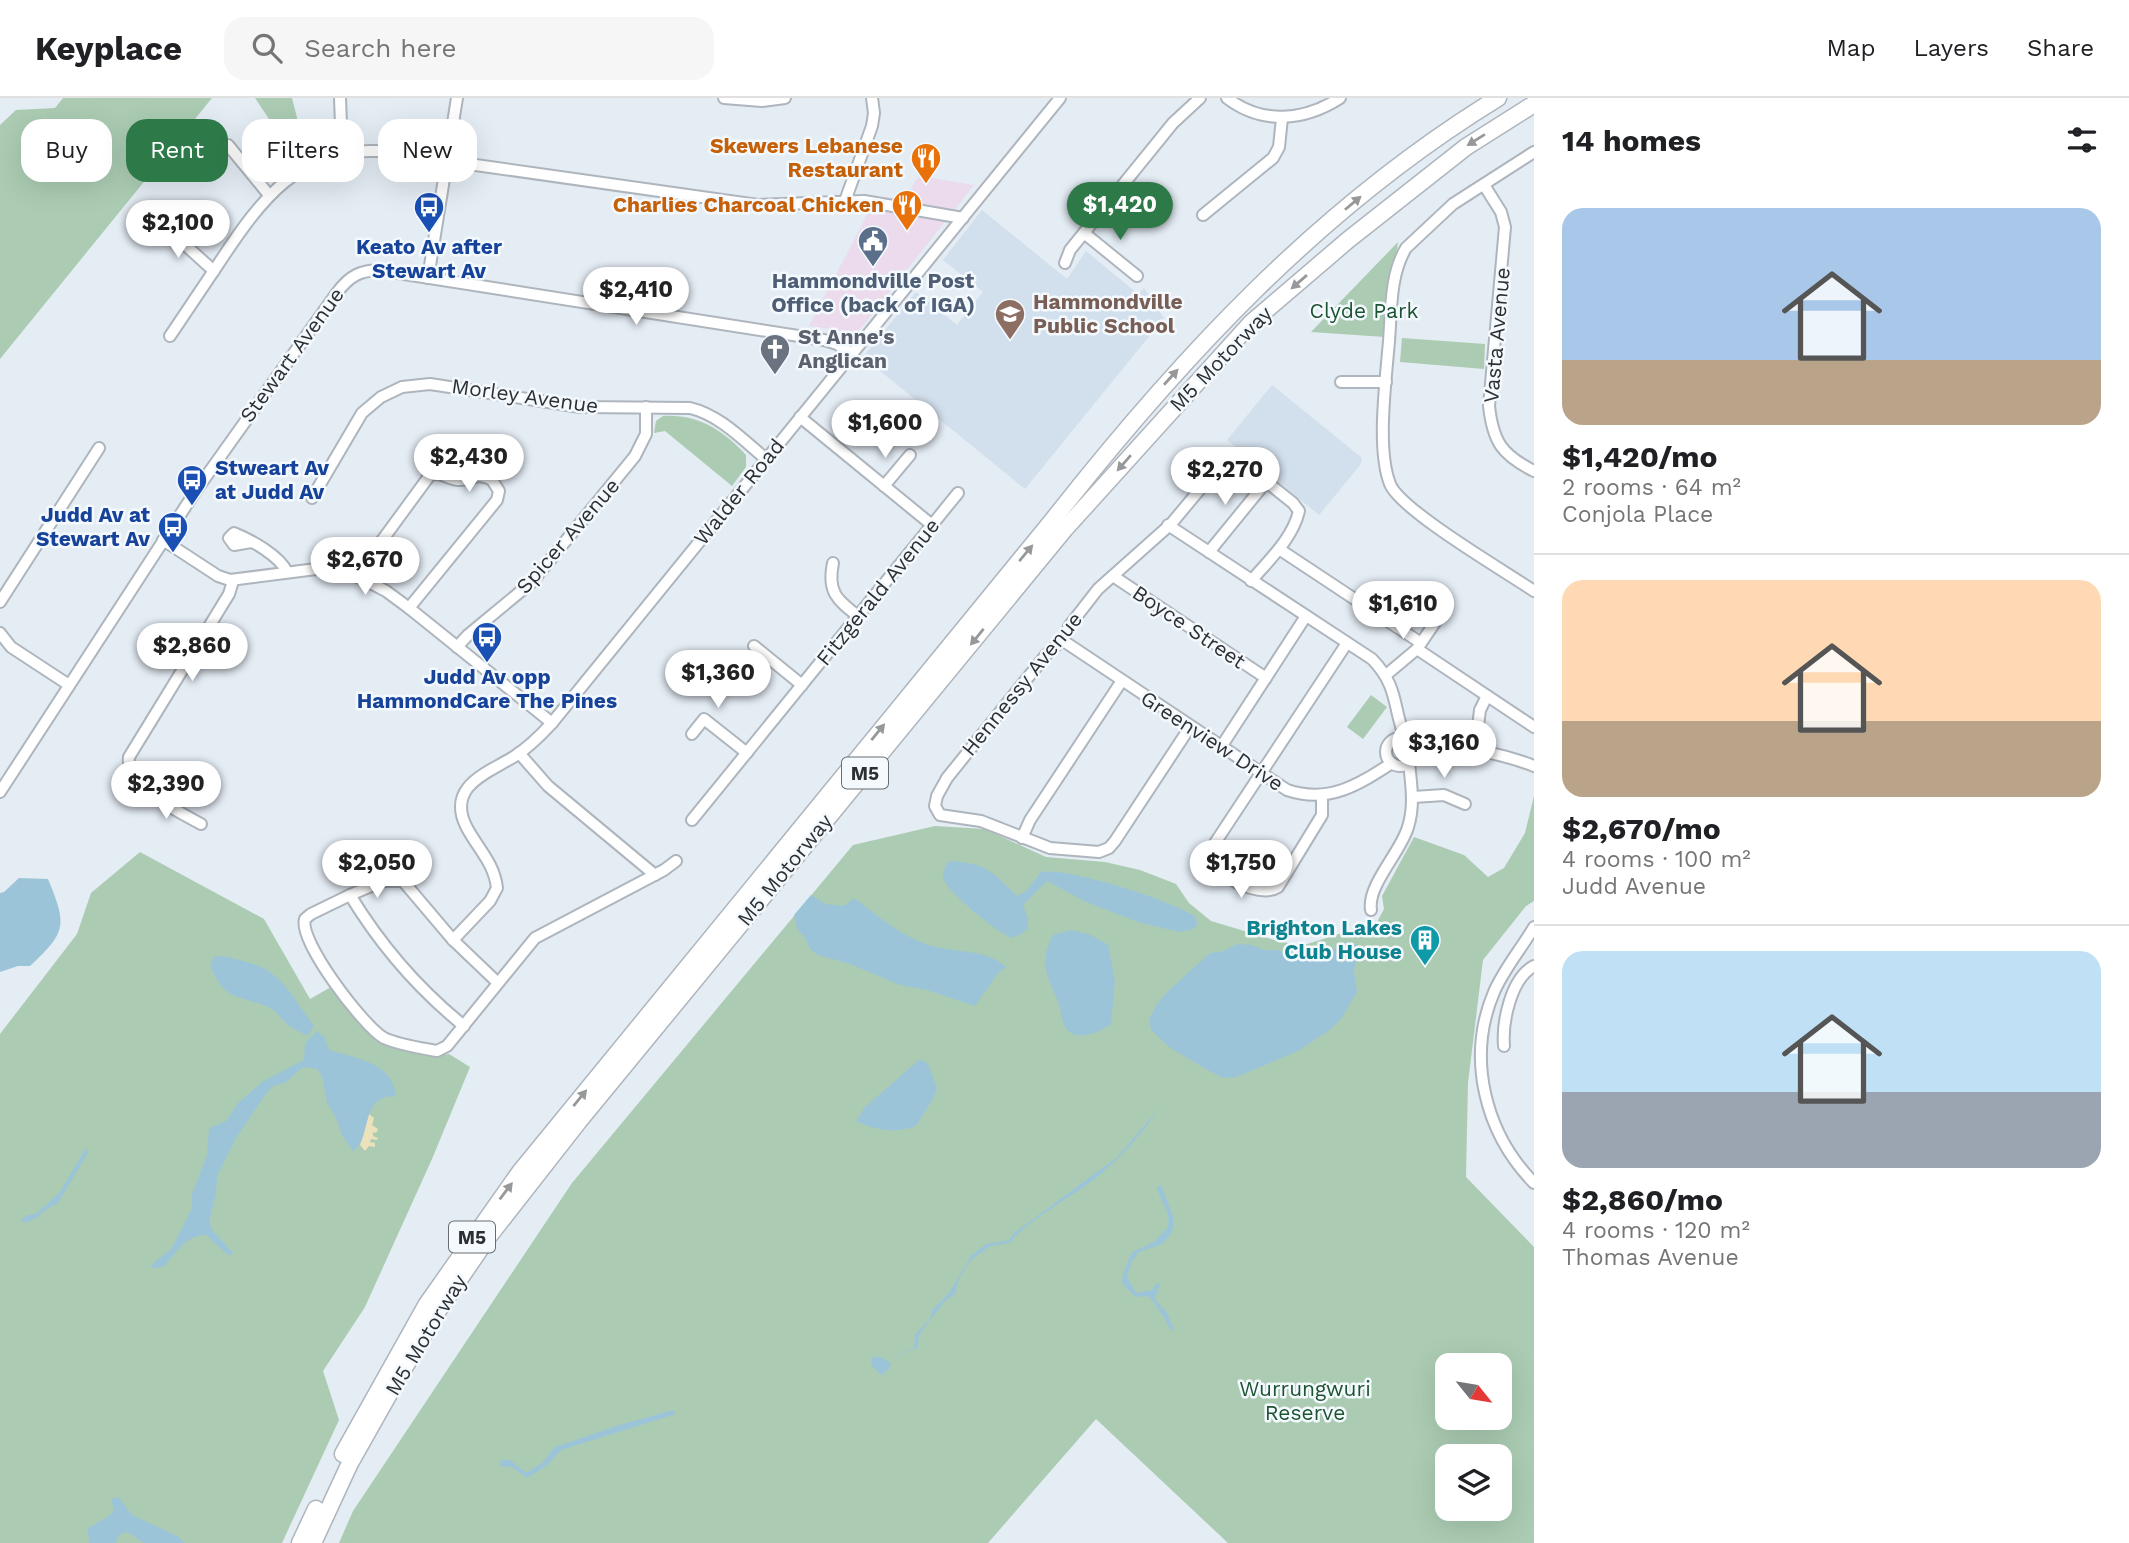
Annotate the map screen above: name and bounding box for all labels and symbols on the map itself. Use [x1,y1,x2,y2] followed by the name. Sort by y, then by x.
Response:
[710,133,903,182] place label: Skewers Lebanese Restaurant
[1467,134,1486,147] one-way arrow
[909,141,943,185] restaurant icon: Skewers Lebanese Restaurant
[1063,183,1177,242] pin: $1,420
[890,188,924,232] restaurant icon: Charlies Charcoal Chicken
[412,190,446,234] bus stop icon: Keato Av after Stewart Av
[613,192,884,217] place label: Charlies Charcoal Chicken
[1344,196,1361,211] one-way arrow
[121,200,235,260] pin: $2,100
[856,224,890,268] public building icon: Hammondville Post Office (back of IGA)
[356,234,502,283] place label: Keato Av after Stewart Av
[1478,266,1515,404] street label: Vasta Avenue
[579,268,693,327] pin: $2,410
[771,268,975,317] place label: Hammondville Post Office (back of IGA)
[1290,274,1307,289] one-way arrow
[234,282,349,427] street label: Stewart Avenue
[1033,289,1183,338] place label: Hammondville Public School
[993,297,1027,341] school or university icon: Hammondville Public School
[1310,298,1418,323] park label: Clyde Park
[1164,301,1277,417] street label: M5 Motorway
[798,324,895,373] place label: St Anne's Anglican
[758,332,792,376] church icon: St Anne's Anglican
[1163,369,1178,386] one-way arrow
[450,373,600,418] street label: Morley Avenue
[828,400,942,460] pin: $1,600
[412,434,526,494] pin: $2,430
[688,434,789,550] street label: Walder Road
[1168,448,1282,507] pin: $2,270
[1116,454,1132,471] one-way arrow
[215,455,329,504] place label: Stweart Av at Judd Av
[175,463,209,507] bus stop icon: Stweart Av at Judd Av
[511,473,625,598] street label: Spicer Avenue
[36,502,150,551] place label: Judd Av at Stewart Av
[156,510,190,554] bus stop icon: Judd Av at Stewart Av
[811,513,945,670] street label: Fitzgerald Avenue
[308,538,422,597] pin: $2,670
[1018,544,1033,561] one-way arrow
[1128,580,1251,674] street label: Boyce Street
[1346,582,1460,641] pin: $1,610
[956,607,1087,761] street label: Hennessy Avenue
[470,620,504,664] bus stop icon: Judd Av opp HammondCare The Pines
[135,624,249,683] pin: $2,860
[970,629,985,646] one-way arrow
[661,650,775,710] pin: $1,360
[357,664,617,713] place label: Judd Av opp HammondCare The Pines
[1136,685,1288,796] street label: Greenview Drive
[1387,720,1501,780] pin: $3,160
[870,723,885,740] one-way arrow
[842,758,888,788] road number: M5
[109,762,223,821] pin: $2,390
[732,808,838,931] street label: M5 Motorway
[320,840,434,900] pin: $2,050
[1184,840,1298,900] pin: $1,750
[1246,915,1402,964] place label: Brighton Lakes Club House
[1408,923,1442,967] building icon: Brighton Lakes Club House
[572,1089,587,1106] one-way arrow
[499,1181,513,1200] one-way arrow
[449,1222,495,1252] road number: M5
[380,1269,472,1400] street label: M5 Motorway
[1435,1353,1512,1430] north arrow
[1239,1376,1371,1425] park label: Wurrungwuri Reserve

